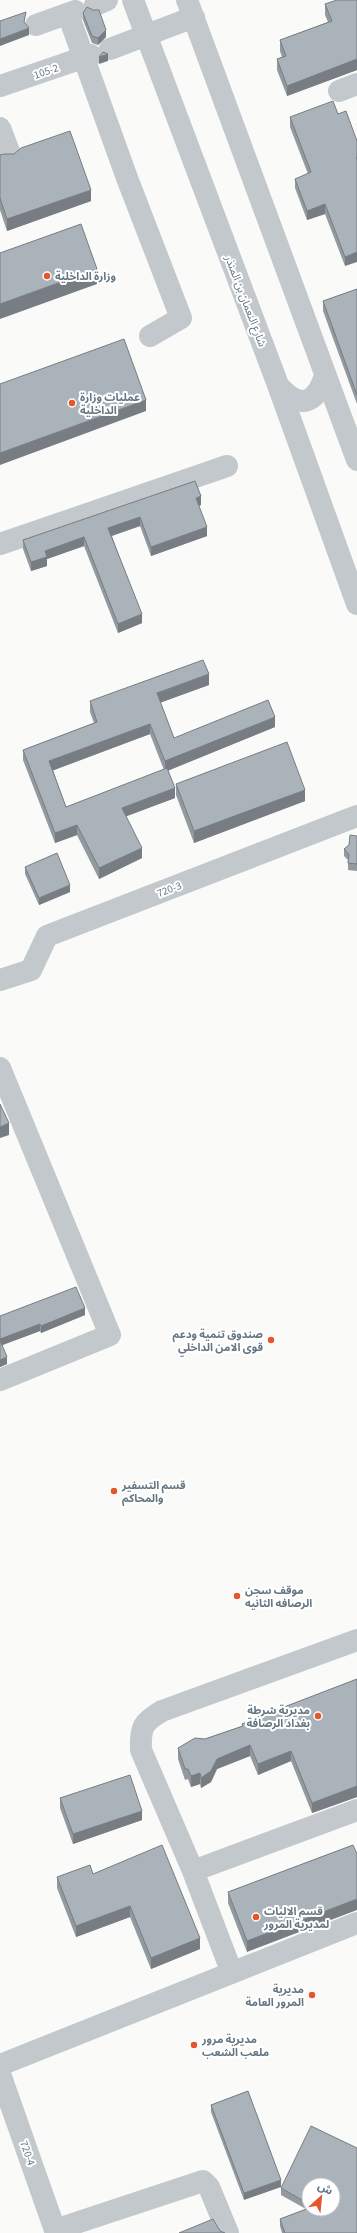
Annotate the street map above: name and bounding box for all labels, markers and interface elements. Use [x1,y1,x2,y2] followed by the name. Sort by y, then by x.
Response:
[32,60,61,83] street label: 105-2
[221,252,270,349] street label: شارع النعمان بن المنذر
[55,269,116,284] place label: وزارة الداخلية
[42,271,52,281] marker: وزارة الداخلية
[80,390,140,418] place label: عمليات وزارة الداخلية
[67,398,77,408] marker: عمليات وزارة الداخلية
[155,878,184,901] street label: 720-3
[173,1327,263,1357] place label: صندوق تنمية ودعم قوى الامن الداخلي
[266,1335,276,1345] marker: صندوق تنمية ودعم قوى الامن الداخلي
[121,1478,186,1507] place label: قسم التسفير والمحاكم
[109,1486,119,1496] marker: قسم التسفير والمحاكم
[245,1583,312,1611] place label: موقف سجن الرصافه الثانيه
[232,1591,242,1601] marker: موقف سجن الرصافه الثانيه
[246,1703,310,1731] place label: مديرية شرطة بغداد الرصافة
[313,1711,323,1721] marker: مديرية شرطة بغداد الرصافة
[263,1904,329,1932] place label: قسم الاليات لمديرية المرور
[251,1912,261,1922] marker: قسم الاليات لمديرية المرور
[245,1982,304,2010] place label: مديرية المرور العامة
[307,1990,317,2000] marker: مديرية المرور العامة
[201,2032,269,2060] place label: مديرية مرور ملعب الشعب
[189,2040,199,2050] marker: مديرية مرور ملعب الشعب
[16,2139,39,2168] street label: 720-4
[301,2177,341,2217] north arrow
[315,2178,335,2199] text: ش

